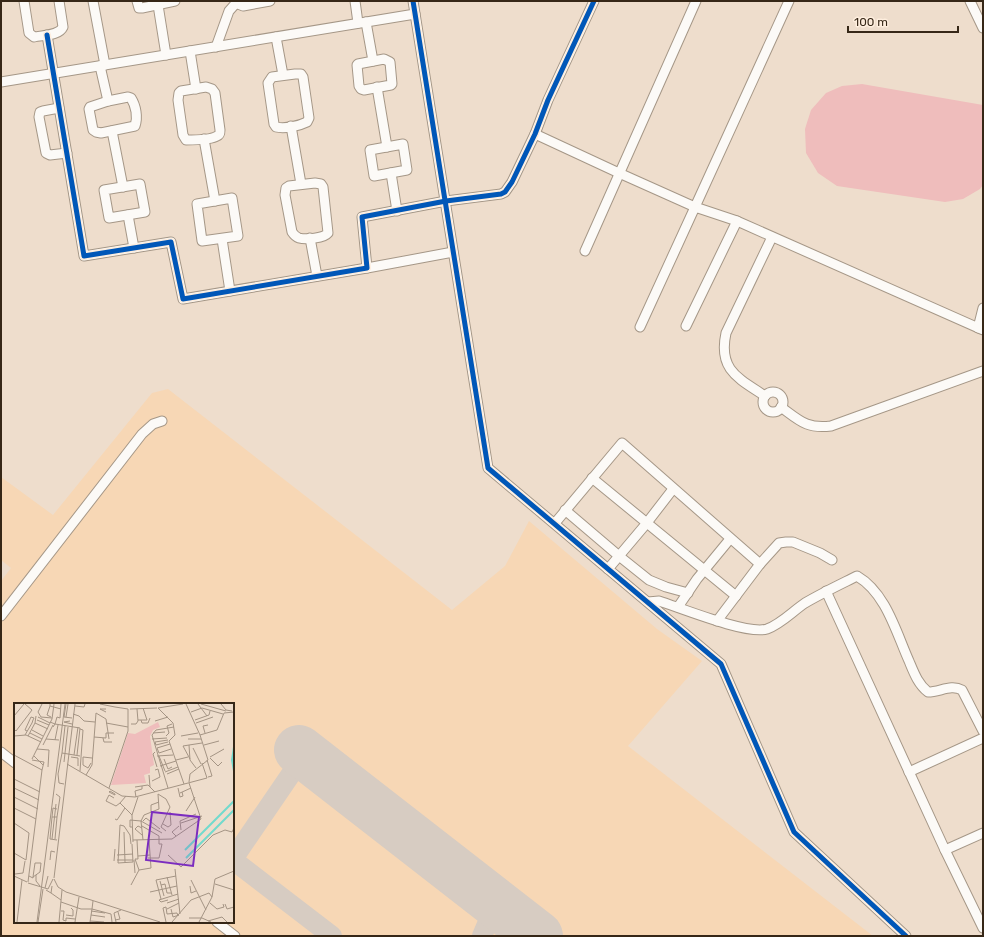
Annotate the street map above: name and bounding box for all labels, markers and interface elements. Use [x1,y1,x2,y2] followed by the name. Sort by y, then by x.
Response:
[848,8,958,34] scale bar
[854,15,888,29] text: 100 m
[14,703,234,923] inset map

